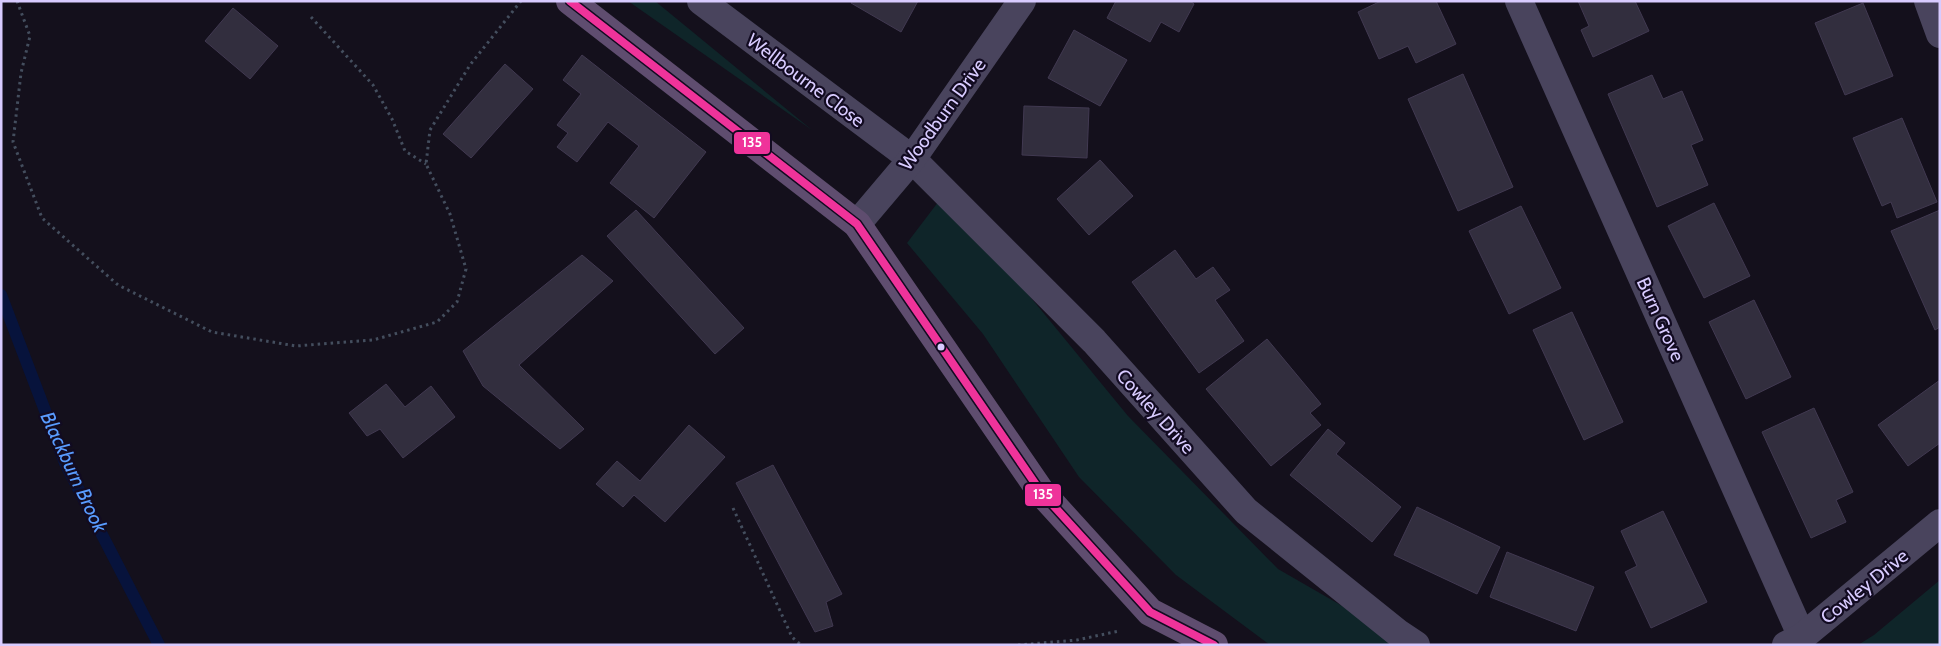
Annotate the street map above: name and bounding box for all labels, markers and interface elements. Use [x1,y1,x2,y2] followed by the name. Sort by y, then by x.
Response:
[742,29,869,132] street label: Wellbourne Close
[894,54,991,175] street label: Woodburn Drive
[733,131,771,155] line badge: 135
[742,133,762,151] text: 135
[1632,274,1689,365] street label: Burn Grove
[936,342,946,352] unlabelled marker
[1112,364,1200,459] street label: Cowley Drive
[36,408,113,538] water label: Blackburn Brook
[1024,483,1062,507] line badge: 135
[1033,485,1053,503] text: 135
[1816,544,1913,629] street label: Cowley Drive

